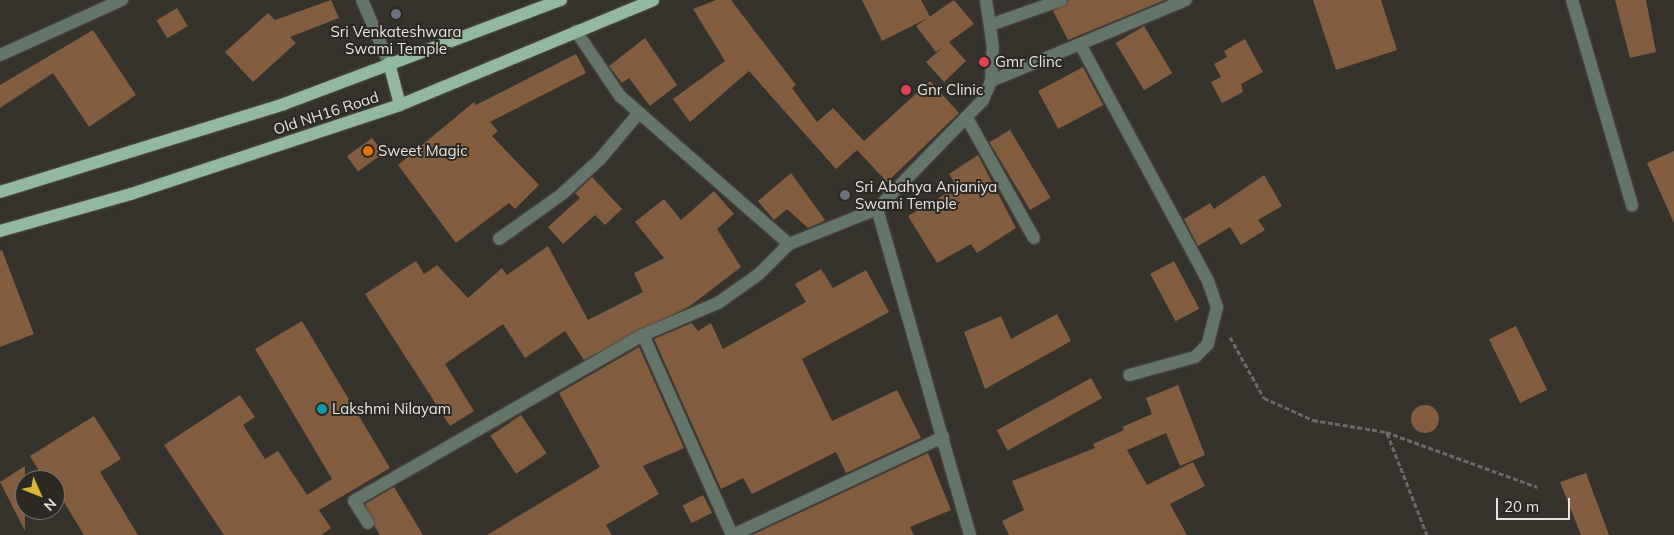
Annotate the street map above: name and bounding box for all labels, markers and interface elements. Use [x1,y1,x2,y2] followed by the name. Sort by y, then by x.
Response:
[390,8,402,20] marker: Sri Venkateshwara Swami Temple
[330,22,462,57] place label: Sri Venkateshwara Swami Temple
[995,53,1062,71] place label: Gmr Clinc
[977,55,991,69] marker: Gmr Clinc
[917,81,983,99] place label: Gnr Clinic
[899,83,913,97] marker: Gnr Clinic
[271,88,381,138] street label: Old NH16 Road
[378,142,468,160] place label: Sweet Magic
[362,145,374,157] marker: Sweet Magic
[855,177,997,212] place label: Sri Abahya Anjaniya Swami Temple
[839,189,851,201] marker: Sri Abahya Anjaniya Swami Temple
[332,400,451,418] place label: Lakshmi Nilayam
[316,403,328,415] marker: Lakshmi Nilayam
[15,470,65,520] north arrow
[1499,488,1573,520] scale bar
[40,495,60,515] text: N
[1504,497,1539,516] text: 20 m

